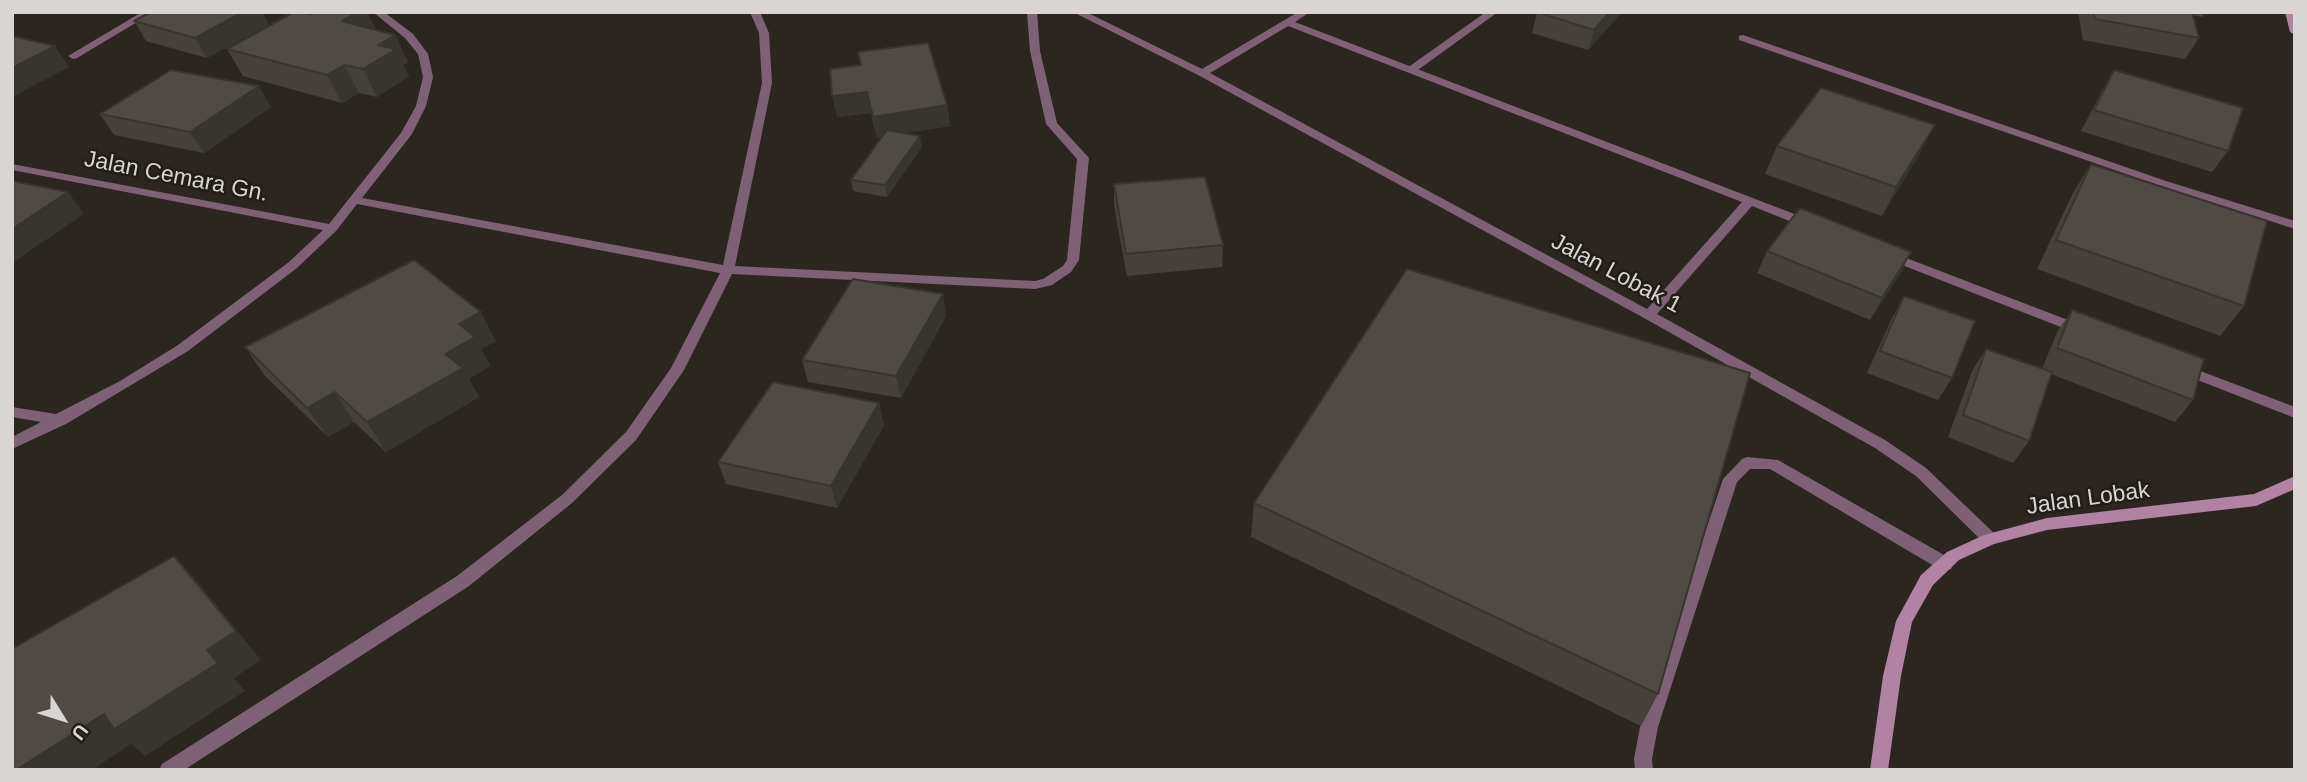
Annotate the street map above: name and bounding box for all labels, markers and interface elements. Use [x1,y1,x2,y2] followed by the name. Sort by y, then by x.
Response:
[82,146,270,208] street label: Jalan Cemara Gn.
[1546,228,1686,320] street label: Jalan Lobak 1
[2025,477,2151,521] street label: Jalan Lobak
[28,684,98,754] north arrow
[67,720,92,744] text: U

